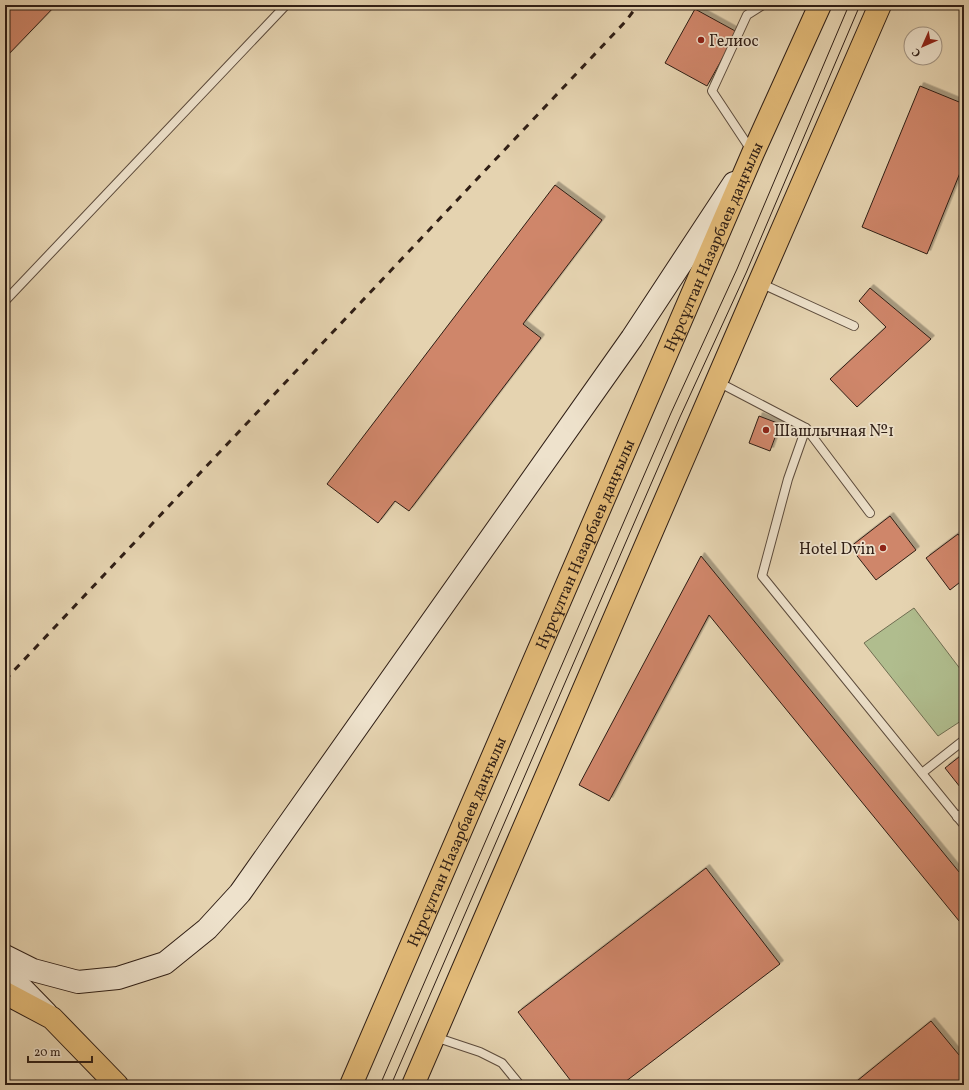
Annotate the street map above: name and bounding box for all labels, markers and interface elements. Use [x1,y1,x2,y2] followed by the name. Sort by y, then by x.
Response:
[903,26,943,66] north arrow
[709,31,759,53] place label: Гелиос
[696,35,706,45] marker: Гелиос
[909,44,925,60] text: С
[659,139,770,356] street label: Нұрсұлтан Назарбаев даңғылы
[774,421,894,443] place label: Шашлычная №1
[761,425,771,435] marker: Шашлычная №1
[531,437,641,653] street label: Нұрсұлтан Назарбаев даңғылы
[799,539,875,561] place label: Hotel Dvin
[878,543,888,553] marker: Hotel Dvin
[403,734,513,951] street label: Нұрсұлтан Назарбаев даңғылы
[28,1038,92,1064] scale bar
[34,1045,61,1061] text: 20 m

